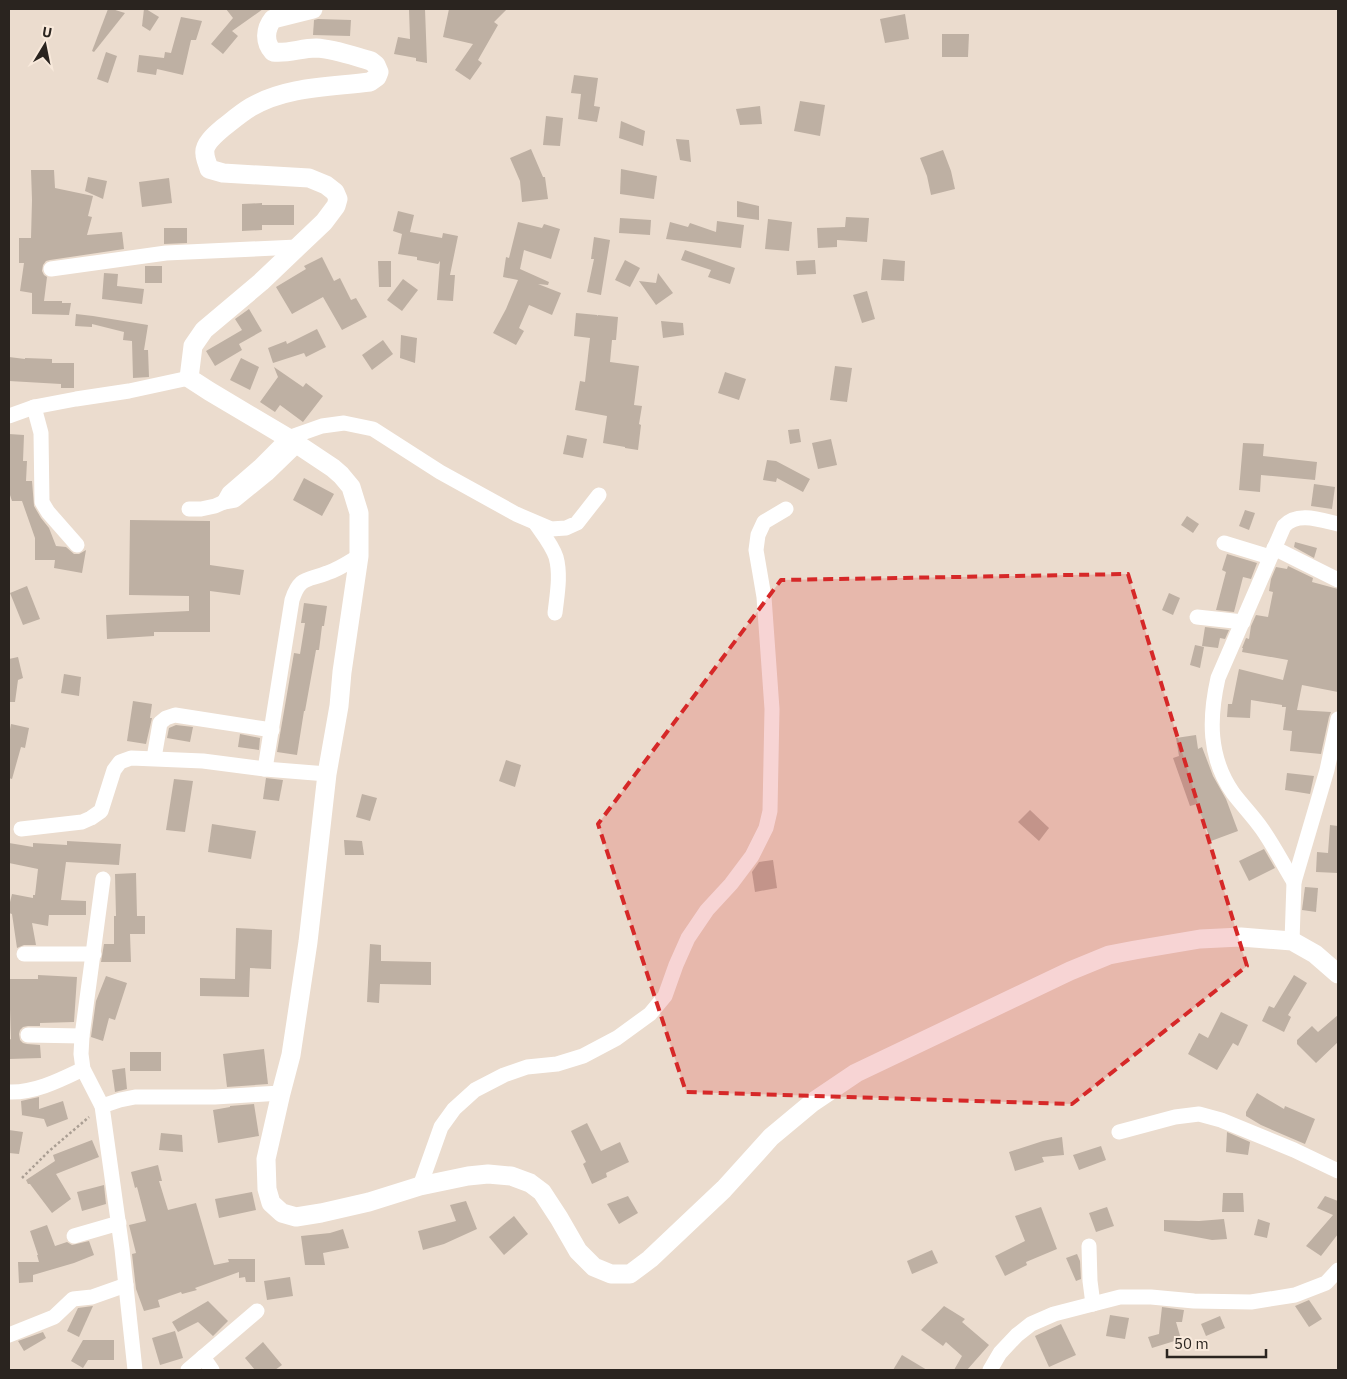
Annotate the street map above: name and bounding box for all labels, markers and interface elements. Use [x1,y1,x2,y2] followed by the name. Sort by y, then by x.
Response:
[20,20,70,70] north arrow
[41,22,54,42] text: U
[1167,1326,1266,1358] scale bar
[1174,1334,1209,1353] text: 50 m

